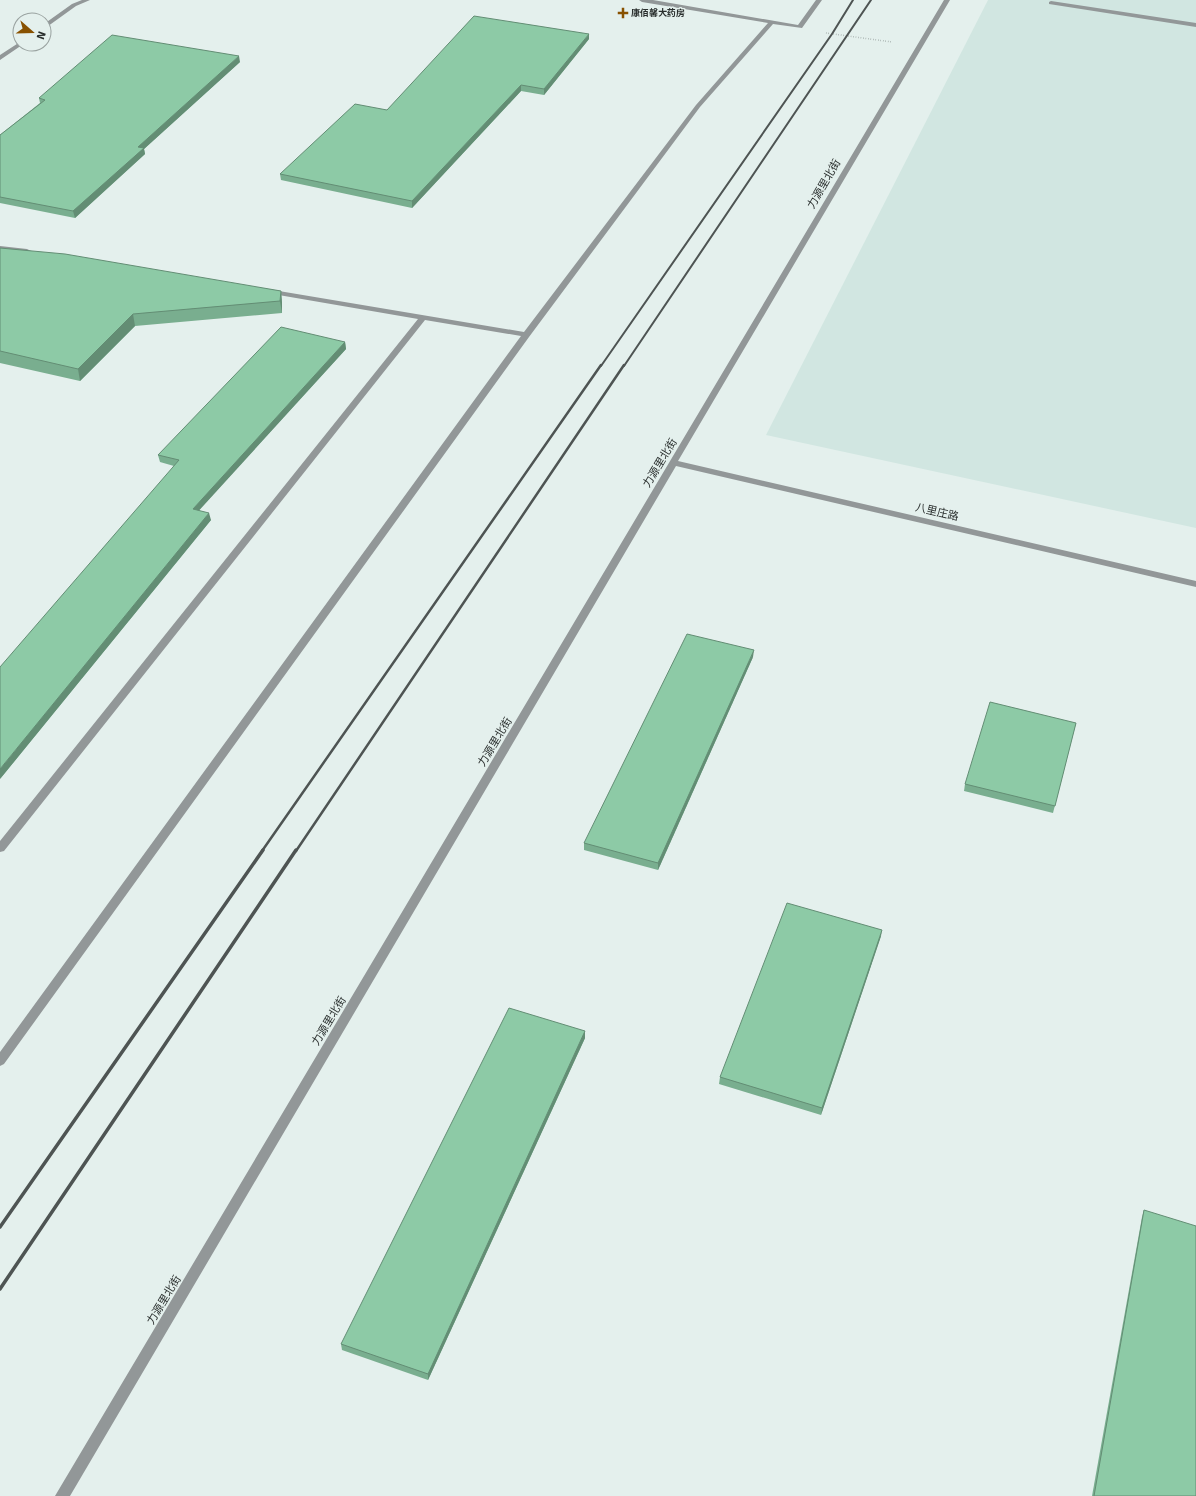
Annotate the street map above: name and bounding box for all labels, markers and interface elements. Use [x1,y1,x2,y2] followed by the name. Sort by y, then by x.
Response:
[618,8,628,18] marker: 康佰馨大药房
[631,8,685,19] place label: 康佰馨大药房
[12,12,52,52] north arrow
[34,29,48,41] text: N
[805,157,843,211] street label: 力源里北街
[640,436,680,490] street label: 力源里北街
[914,501,960,523] street label: 八里庄路
[475,715,515,769] street label: 力源里北街
[309,994,349,1048] street label: 力源里北街
[144,1273,184,1327] street label: 力源里北街

